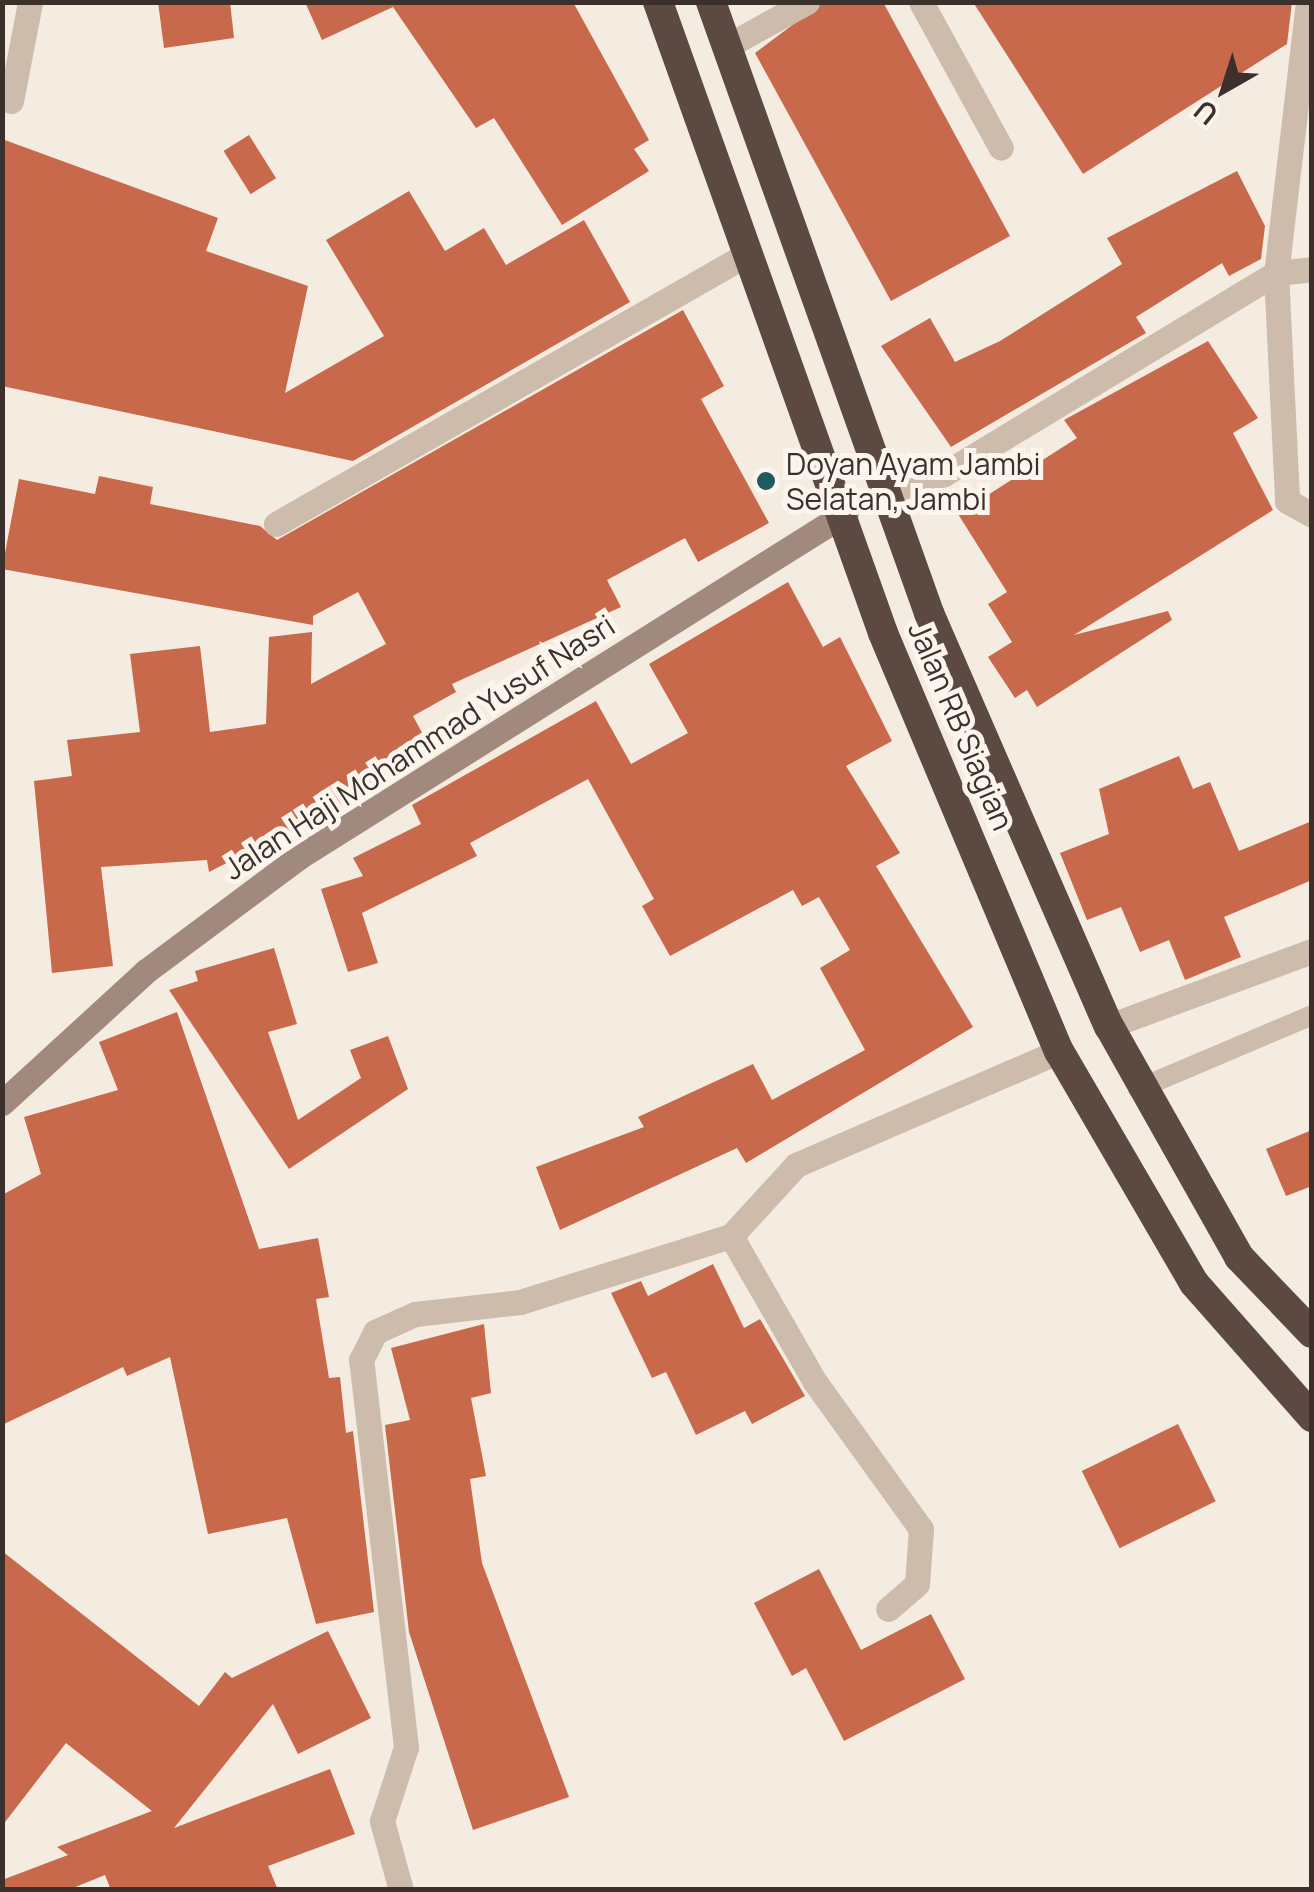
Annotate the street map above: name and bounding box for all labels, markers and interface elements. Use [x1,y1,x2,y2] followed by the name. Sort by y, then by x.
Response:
[1174,40,1274,140] north arrow
[1185,92,1225,134] text: U
[786,446,1041,516] place label: Doyan Ayam Jambi Selatan, Jambi
[755,470,777,492] marker: Doyan Ayam Jambi Selatan, Jambi
[217,607,621,887] street label: Jalan Haji Mohammad Yusuf Nasri
[901,616,1021,836] street label: Jalan RB Siagian

